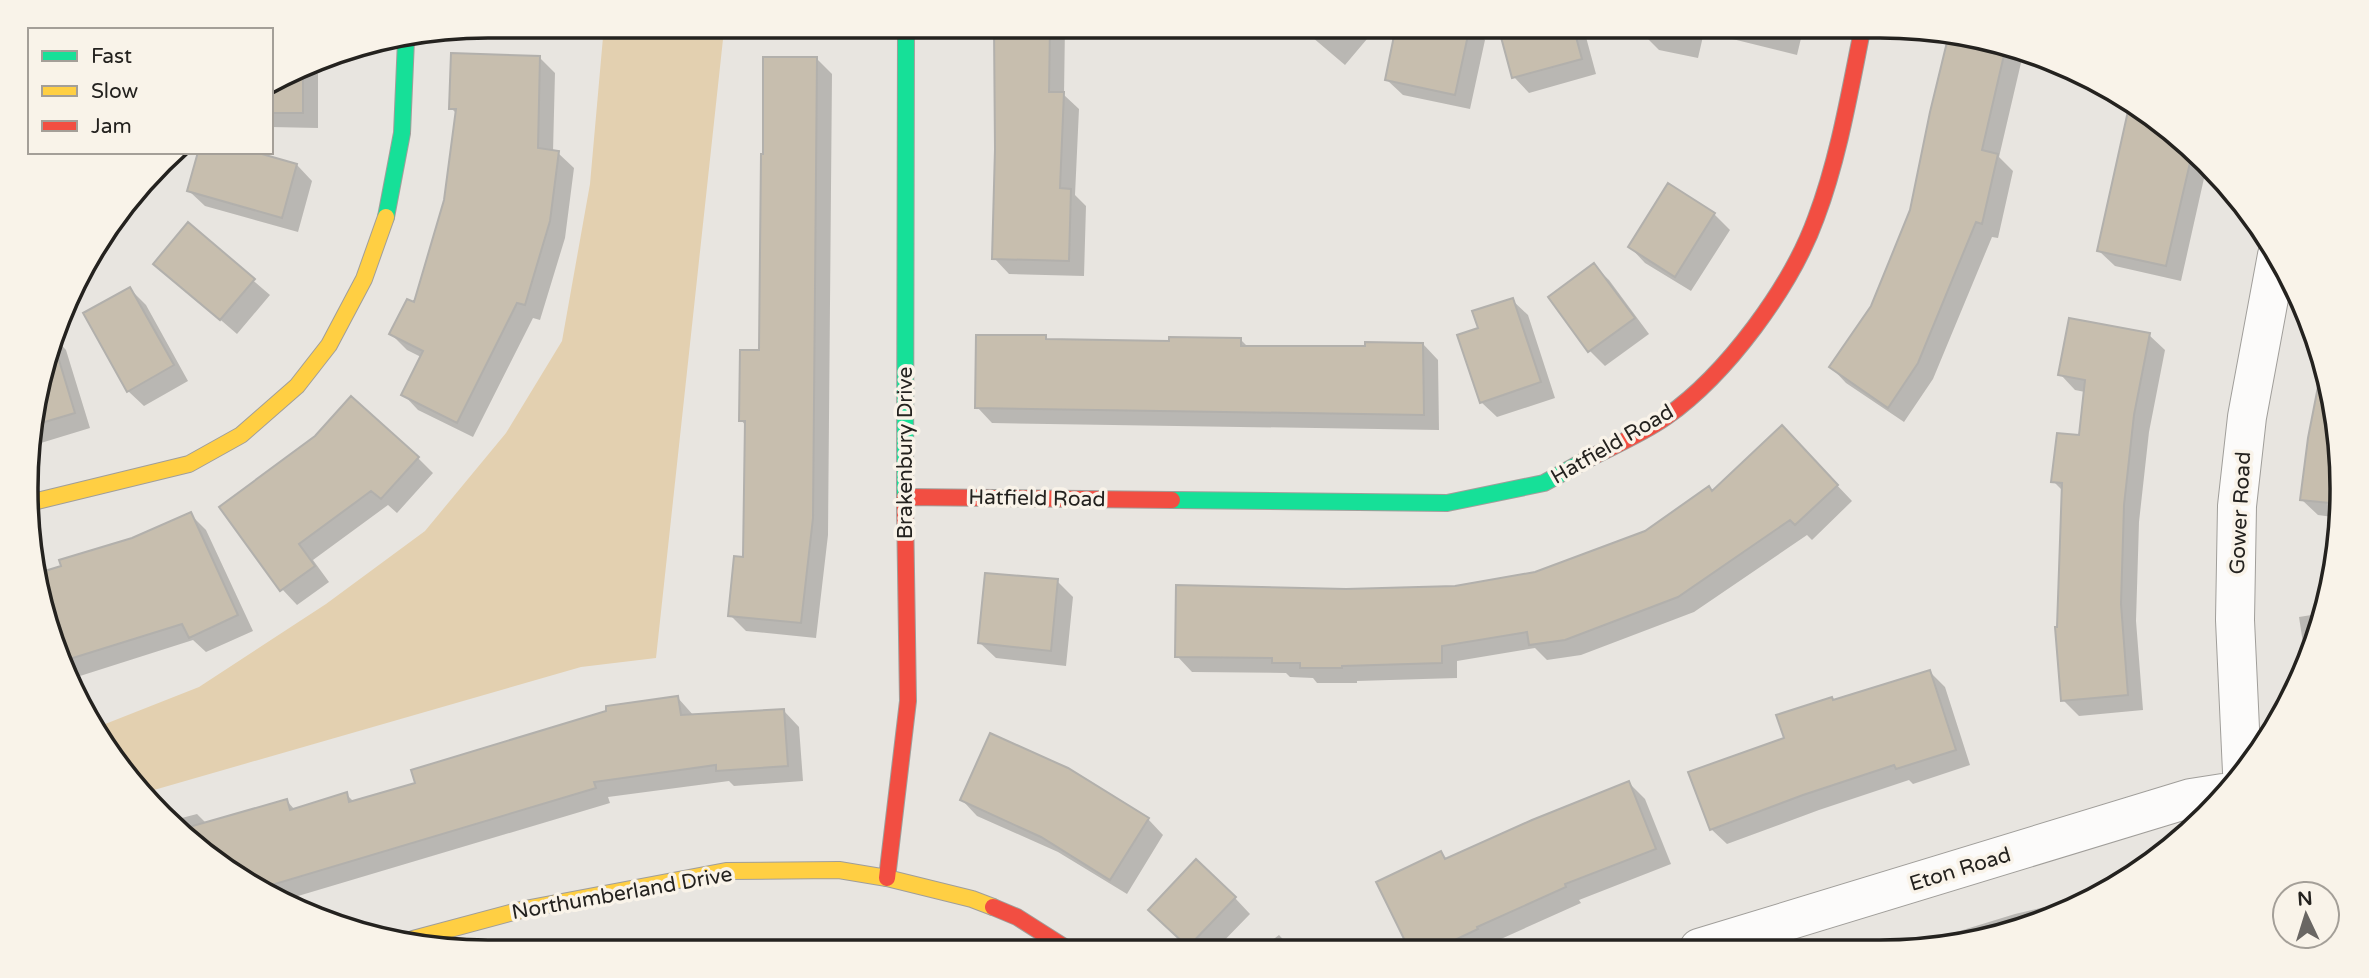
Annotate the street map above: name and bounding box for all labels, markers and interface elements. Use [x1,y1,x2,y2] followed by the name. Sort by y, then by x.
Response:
[28,28,273,154] legend
[91,44,132,69] text: Fast
[91,79,139,104] text: Slow
[91,114,132,139] text: Jam
[893,367,918,539] street label: Brakenbury Drive
[1547,399,1678,490] street label: Hatfield Road
[2225,451,2256,575] street label: Gower Road
[968,485,1106,512] street label: Hatfield Road
[1906,842,2014,897] street label: Eton Road
[510,862,734,925] street label: Northumberland Drive
[2271,880,2341,950] north arrow
[2297,888,2313,911] text: N

